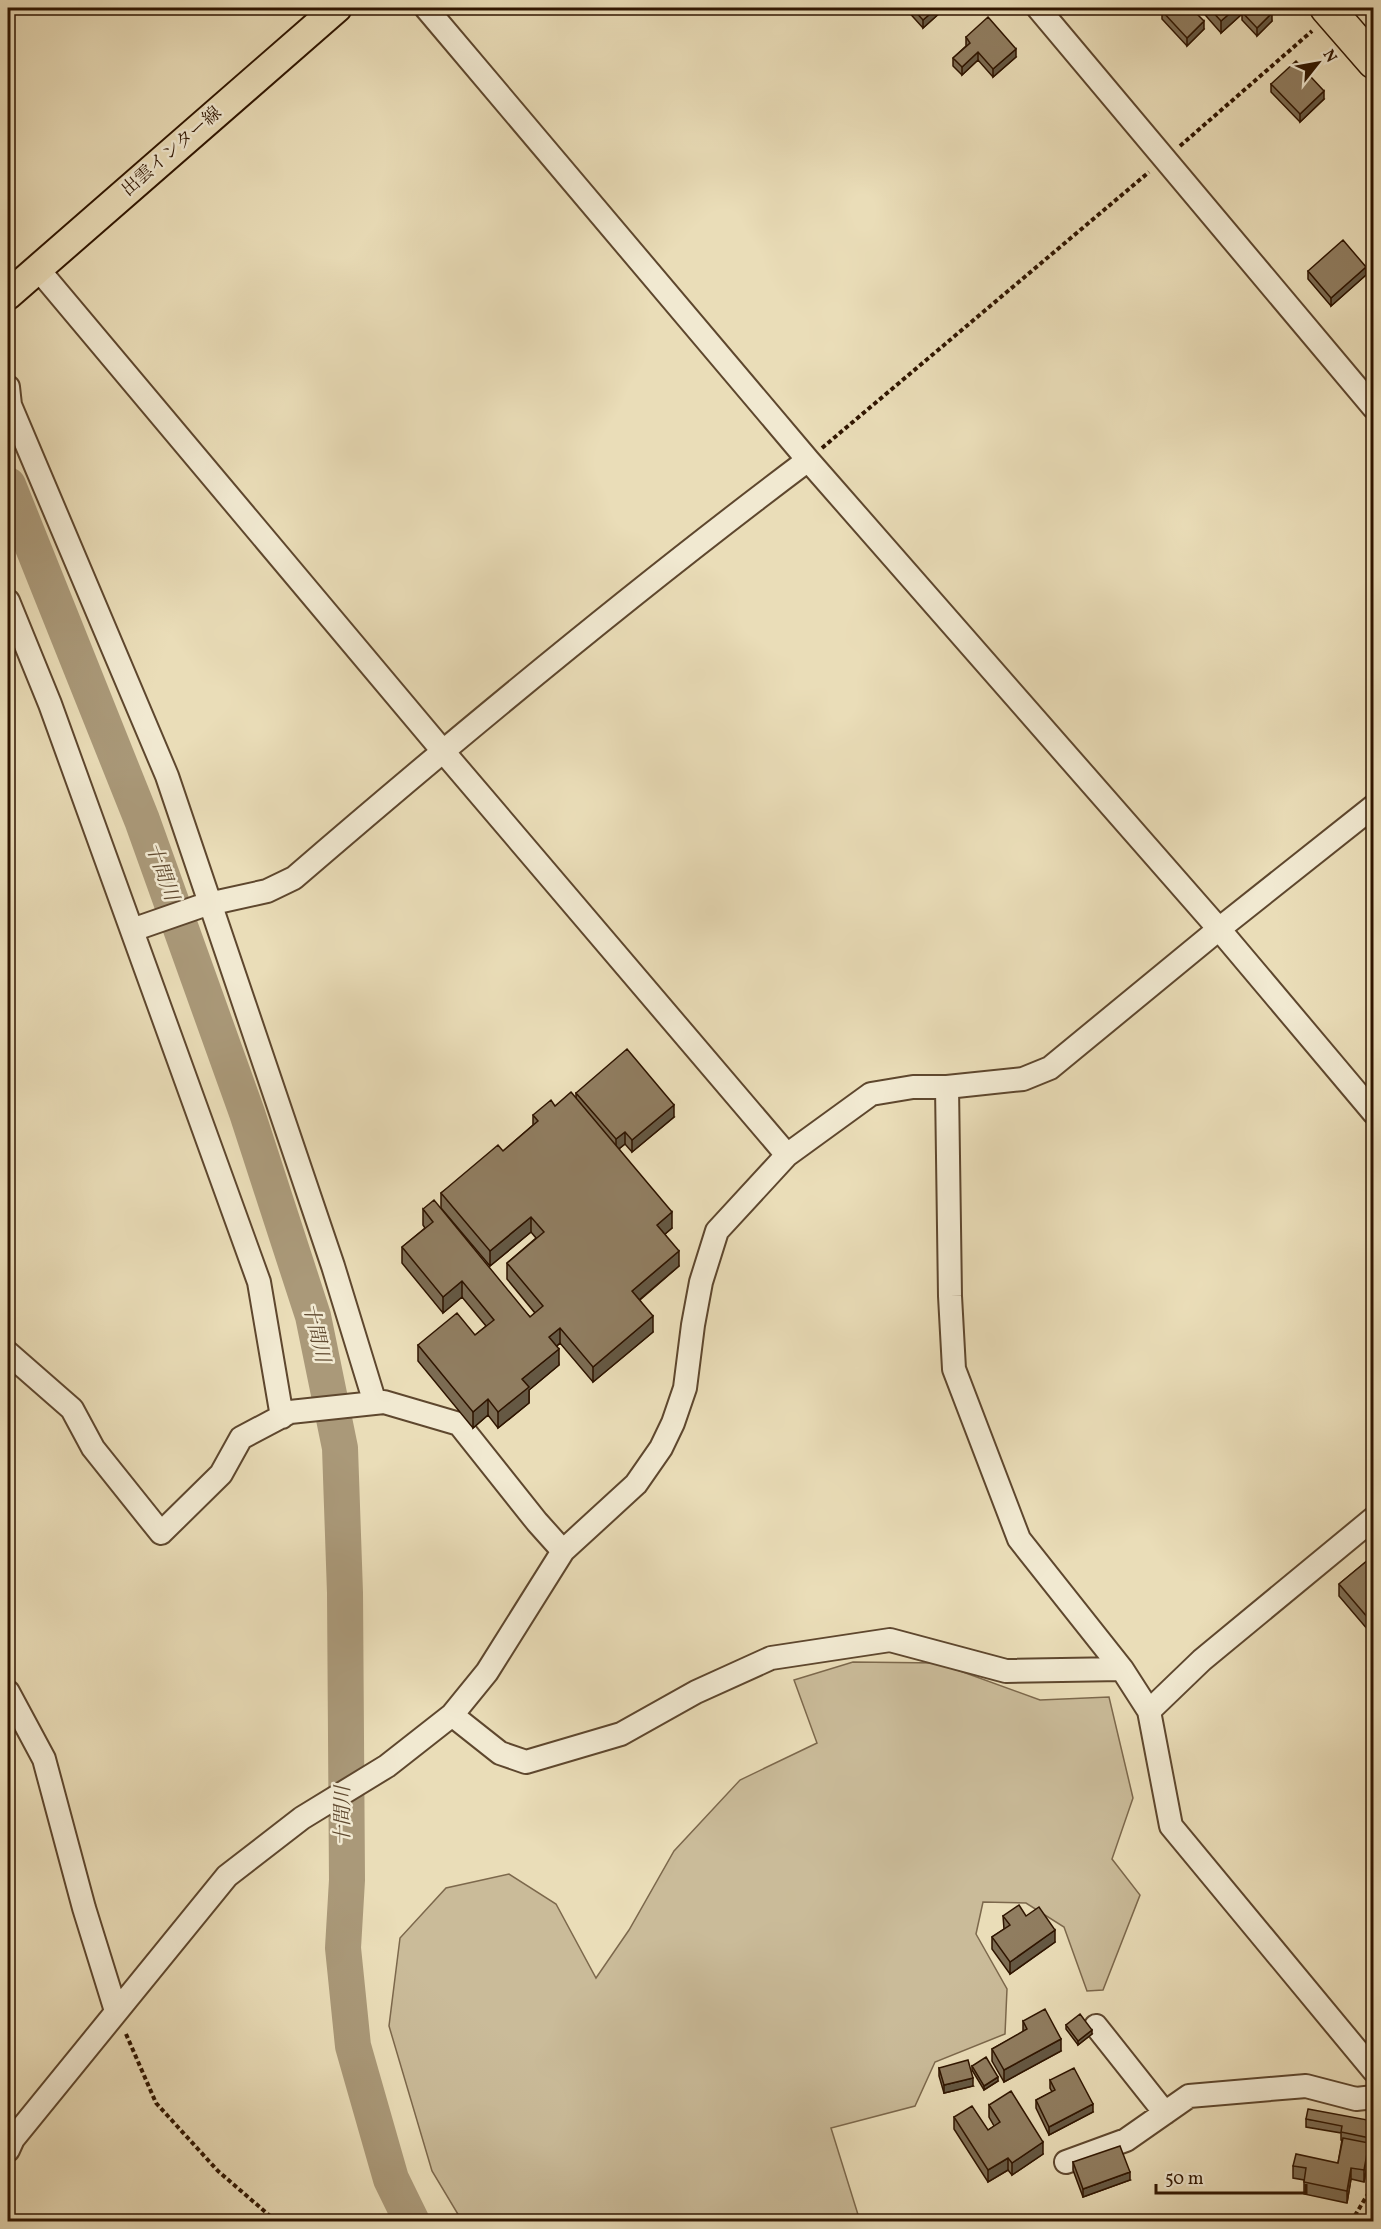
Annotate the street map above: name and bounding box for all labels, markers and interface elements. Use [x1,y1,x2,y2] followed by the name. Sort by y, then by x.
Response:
[1288,33,1348,93] north arrow
[1317,46,1342,67] text: N
[117,101,227,203] street label: 出雲インター線
[138,839,185,907] water label: 十間川
[295,1301,336,1367] water label: 十間川
[330,1784,358,1846] water label: 十間川
[1156,2157,1306,2195] scale bar
[1165,2167,1204,2192] text: 50 m

